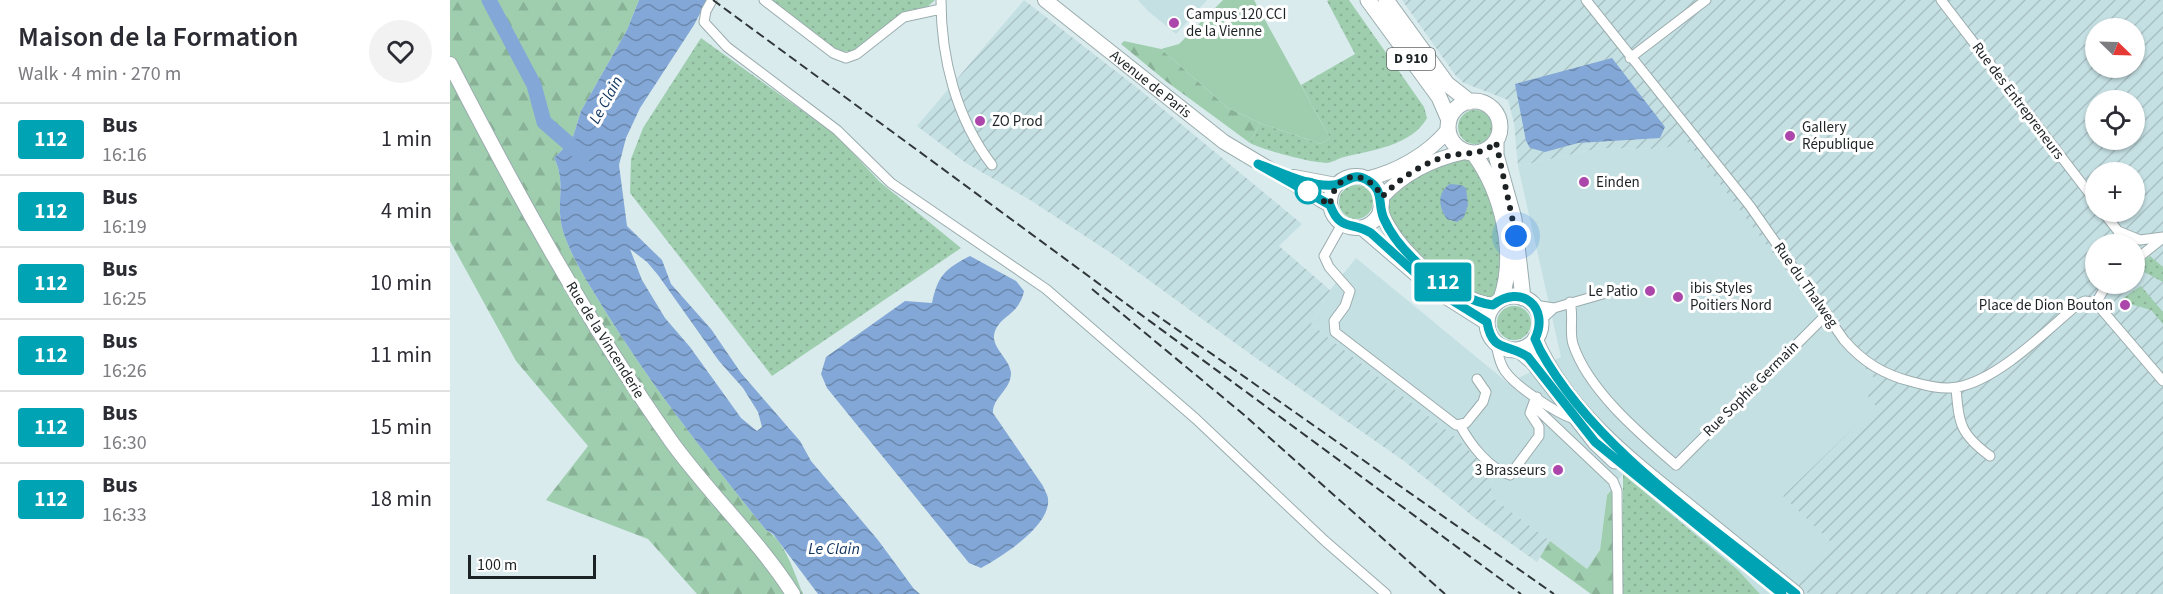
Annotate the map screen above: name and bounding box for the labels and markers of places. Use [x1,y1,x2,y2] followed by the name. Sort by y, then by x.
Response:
[1186,4,1286,42] place label: Campus 120 CCI de la Vienne
[1167,16,1181,30] marker: Campus 120 CCI de la Vienne
[992,111,1043,132] place label: ZO Prod
[973,114,987,128] marker: ZO Prod
[1802,117,1874,155] place label: Gallery République
[1783,129,1797,143] marker: Gallery République
[1596,172,1640,193] place label: Einden
[1577,175,1591,189] marker: Einden
[1295,178,1321,204] unlabelled marker
[1690,278,1772,316] place label: ibis Styles Poitiers Nord
[1588,281,1638,302] place label: Le Patio
[1643,284,1657,298] marker: Le Patio
[1671,290,1685,304] marker: ibis Styles Poitiers Nord
[1979,295,2113,316] place label: Place de Dion Bouton
[2118,298,2132,312] marker: Place de Dion Bouton
[1475,460,1546,481] place label: 3 Brasseurs
[1551,463,1565,477] marker: 3 Brasseurs

